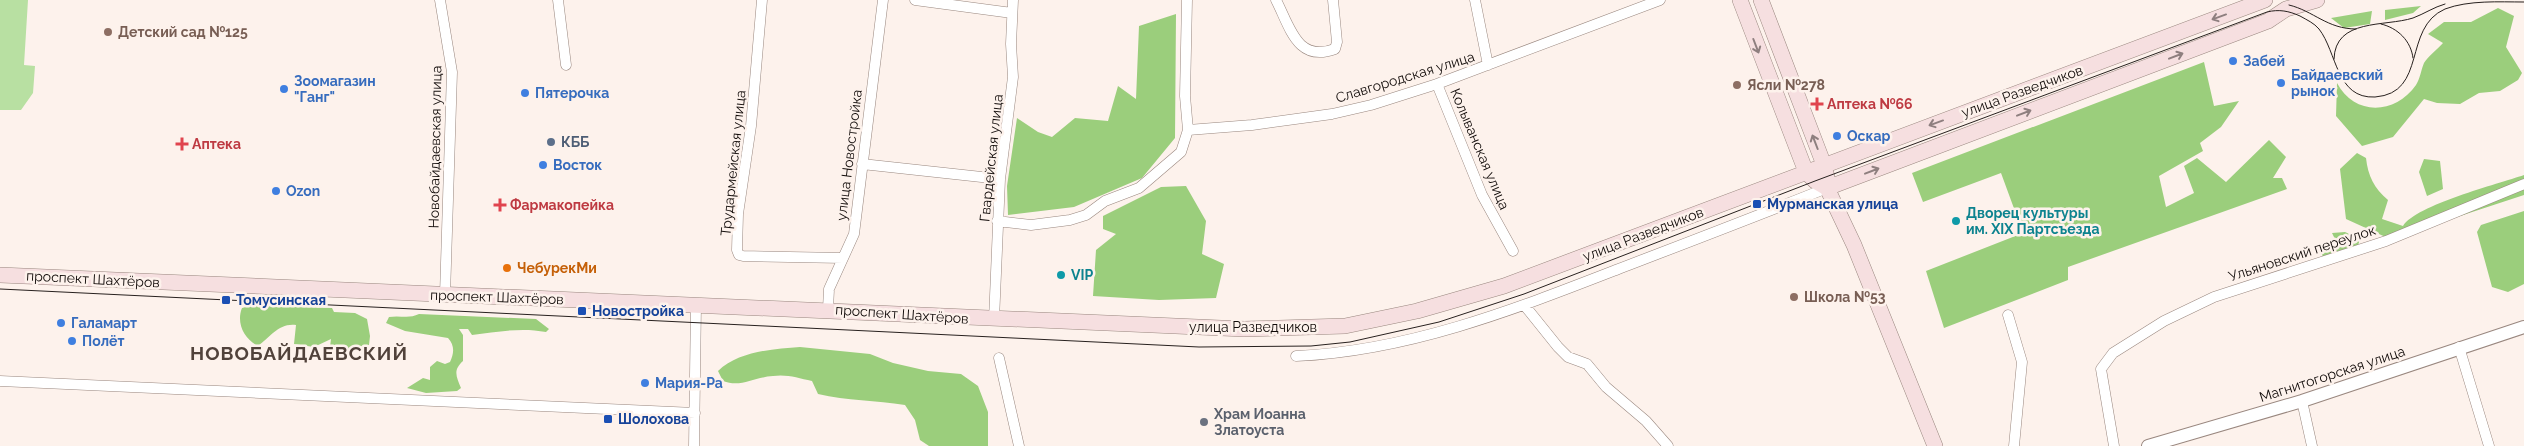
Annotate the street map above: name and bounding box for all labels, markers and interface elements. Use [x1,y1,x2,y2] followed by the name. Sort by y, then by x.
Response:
[2212,13,2228,22] one-way arrow
[118,24,248,40] place label: Детский сад №125
[102,26,114,38] marker: Детский сад №125
[1752,38,1761,53] one-way arrow
[1334,48,1476,106] street label: Славгородская улица
[2168,51,2184,60] one-way arrow
[2243,53,2285,69] place label: Забей
[2227,55,2239,67] marker: Забей
[1959,62,2085,120] street label: улица Разведчиков
[426,65,444,229] street label: Новобайдаевская улица
[2291,67,2383,99] place label: Байдаевский рынок
[294,73,376,105] place label: Зоомагазин "Ганг"
[1747,77,1825,93] place label: Ясли №278
[2275,77,2287,89] marker: Байдаевский рынок
[1731,79,1743,91] marker: Ясли №278
[278,83,290,95] marker: Зоомагазин "Ганг"
[535,85,609,101] place label: Пятерочка
[1447,86,1513,212] street label: Колыванская улица
[519,87,531,99] marker: Пятерочка
[833,88,865,222] street label: улица Новостройка
[717,89,749,237] street label: Трудармейская улица
[976,93,1006,223] street label: Гвардейская улица
[1827,96,1913,112] place label: Аптека №66
[1811,98,1823,110] marker: Аптека №66
[2017,108,2032,117] one-way arrow
[1929,119,1944,128] one-way arrow
[1847,128,1890,144] place label: Оскар
[1831,130,1843,142] marker: Оскар
[561,134,590,150] place label: КББ
[1810,135,1819,150] one-way arrow
[192,136,241,152] place label: Аптека
[545,136,557,148] marker: КББ
[176,138,188,150] marker: Аптека
[553,157,602,173] place label: Восток
[537,159,549,171] marker: Восток
[1864,166,1880,175] one-way arrow
[286,183,320,199] place label: Ozon
[270,185,282,197] marker: Ozon
[1767,196,1898,212] place label: Мурманская улица
[510,197,614,213] place label: Фармакопейка
[1751,198,1763,210] marker: Мурманская улица
[494,199,506,211] marker: Фармакопейка
[1580,204,1706,264] street label: улица Разведчиков
[1966,205,2099,237] place label: Дворец культуры им. XIX Партсъезда
[1950,215,1962,227] marker: Дворец культуры им. XIX Партсъезда
[2226,222,2378,284] street label: Ульяновский переулок
[517,260,597,276] place label: ЧебурекМи
[501,262,513,274] marker: ЧебурекМи
[1071,267,1093,283] place label: VIP
[26,268,160,290] street label: проспект Шахтёров
[1055,269,1067,281] marker: VIP
[430,287,564,307] street label: проспект Шахтёров
[1804,289,1886,305] place label: Школа №53
[1788,291,1800,303] marker: Школа №53
[236,292,326,308] place label: Томусинская
[220,294,232,306] marker: Томусинская
[835,301,969,327] street label: проспект Шахтёров
[592,303,684,319] place label: Новостройка
[576,305,588,317] marker: Новостройка
[71,315,137,331] place label: Галамарт
[55,317,67,329] marker: Галамарт
[1189,319,1317,335] street label: улица Разведчиков
[82,333,124,349] place label: Полёт
[66,335,78,347] marker: Полёт
[190,342,408,364] district label: НОВОБАЙДАЕВСКИЙ
[2257,343,2407,405] street label: Магнитогорская улица
[655,375,723,391] place label: Мария-Ра
[639,377,651,389] marker: Мария-Ра
[1213,406,1306,438] place label: Храм Иоанна Златоуста
[618,411,689,427] place label: Шолохова
[602,413,614,425] marker: Шолохова
[1198,416,1210,428] marker: Храм Иоанна Златоуста

